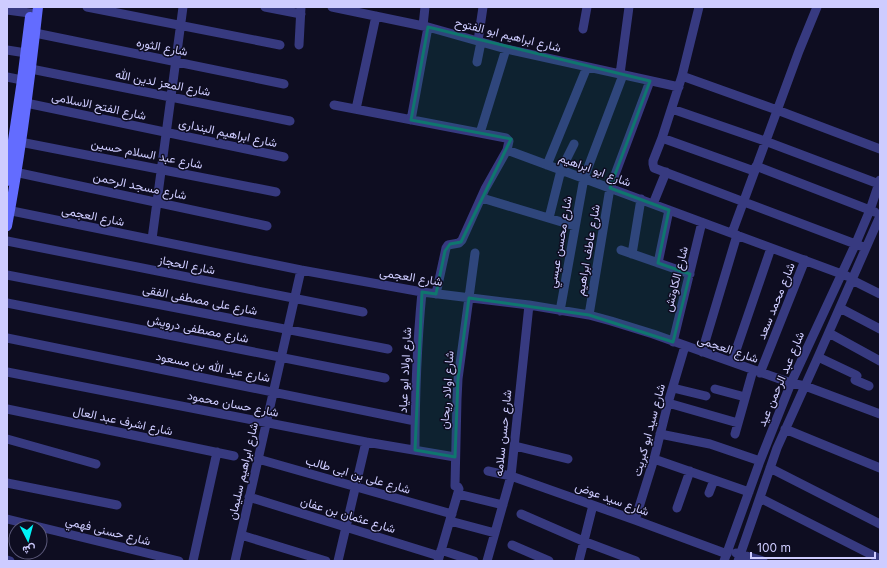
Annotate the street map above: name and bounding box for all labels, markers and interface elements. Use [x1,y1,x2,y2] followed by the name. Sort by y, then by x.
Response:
[453,14,563,57] street label: شارع ابراهيم ابو الفتوح
[135,34,189,61] street label: شارع الثوره
[114,66,212,101] street label: شارع المعز لدين الله
[50,88,148,125] street label: شارع الفتح الاسلامى
[177,115,279,152] street label: شارع ابراهيم البندارى
[90,135,204,174] street label: شارع عبد السلام حسين
[556,150,633,191] street label: شارع ابو ابراهيم
[91,168,188,205] street label: شارع مسجد الرحمن
[544,195,578,289] street label: شارع محسن عيسي
[60,202,126,231] street label: شارع العجمى
[572,203,605,297] street label: شارع عاطف ابراهيم
[660,245,693,314] street label: شارع الكاوتش
[156,251,217,279] street label: شارع الحجاز
[753,260,800,342] street label: شارع محمد سعد
[378,264,444,291] street label: شارع العجمى
[141,281,259,320] street label: شارع على مصطفى الفقى
[146,311,250,348] street label: شارع مصطفى درويش
[395,327,416,413] street label: شارع اولاد ابو عياد
[754,329,809,429] street label: شارع عبد الرحمن عيد
[695,331,761,368] street label: شارع العجمى
[154,348,272,387] street label: شارع عبد الله بن مسعود
[436,350,459,430] street label: شارع اولاد ريحان
[629,382,670,478] street label: شارع سيد ابو كبريت
[186,387,280,422] street label: شارع حسان محمود
[490,389,516,477] street label: شارع حسن سلامه
[72,403,174,440] street label: شارع اشرف عبد العال
[224,421,263,522] street label: شارع ابراهيم سليمان
[303,452,412,499] street label: شارع على بن ابى طالب
[572,478,651,521] street label: شارع سيد عوض
[298,493,398,538] street label: شارع عثمان بن عفان
[63,513,152,551] street label: شارع حسنى فهمي
[8,520,48,560] north arrow
[751,534,875,560] scale bar
[757,540,791,555] text: 100 m
[22,542,36,558] text: ش

